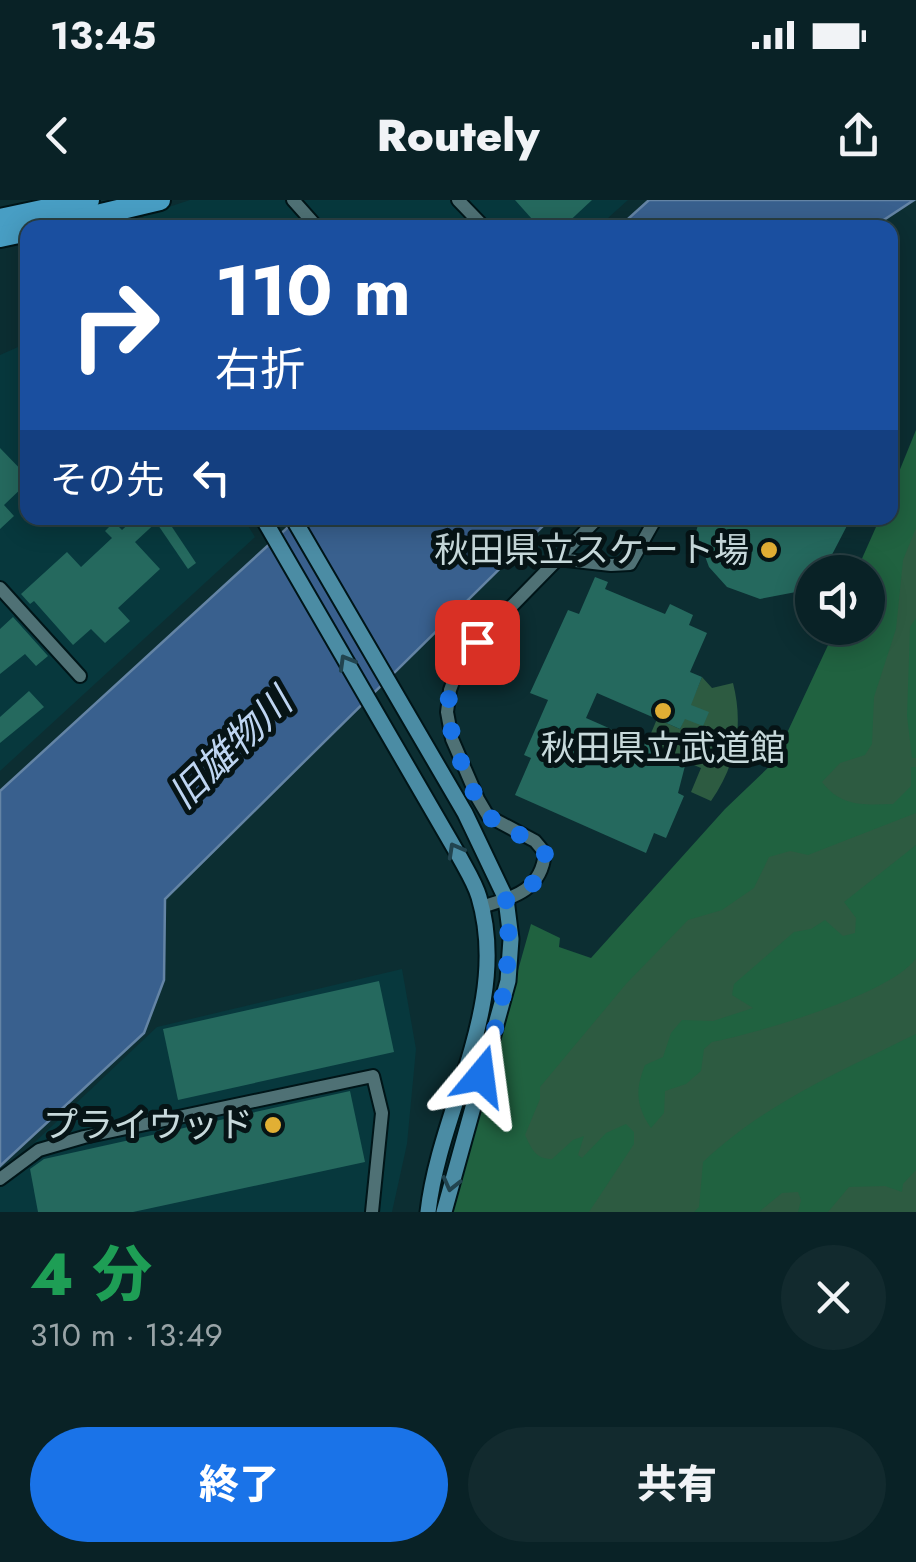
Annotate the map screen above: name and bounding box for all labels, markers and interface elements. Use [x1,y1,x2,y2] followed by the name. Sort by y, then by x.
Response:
[50,8,156,63] text: 13:45
[376,103,540,168] text: Routely
[30,108,85,163] icon: back
[831,108,886,163] icon: share
[215,240,411,341] text: 110 m
[50,260,180,390] icon: right
[215,337,305,402] text: 右折
[184,450,239,505] icon: left
[50,452,164,507] text: その先
[434,525,749,575] place label: 秋田県立スケート場
[758,539,780,561] marker: 秋田県立スケート場
[795,555,885,645] map controls
[795,555,885,645] button: sound
[435,600,520,685] pin
[450,615,505,670] icon: arrive
[339,655,359,673] one-way arrow
[156,673,307,821] water label: 旧雄物川
[652,700,674,722] marker: 秋田県立武道館
[540,723,786,773] place label: 秋田県立武道館
[448,842,468,860] one-way arrow
[429,1024,533,1128] position arrow
[43,1100,253,1150] place label: プライウッド
[262,1114,284,1136] marker: プライウッド
[442,1175,463,1192] one-way arrow
[30,1231,152,1318] text: 4 分
[781,1245,886,1350] button: close
[30,1312,223,1358] text: 310 m · 13:49
[30,1427,448,1542] button: 終了
[468,1427,886,1542] button: 共有

